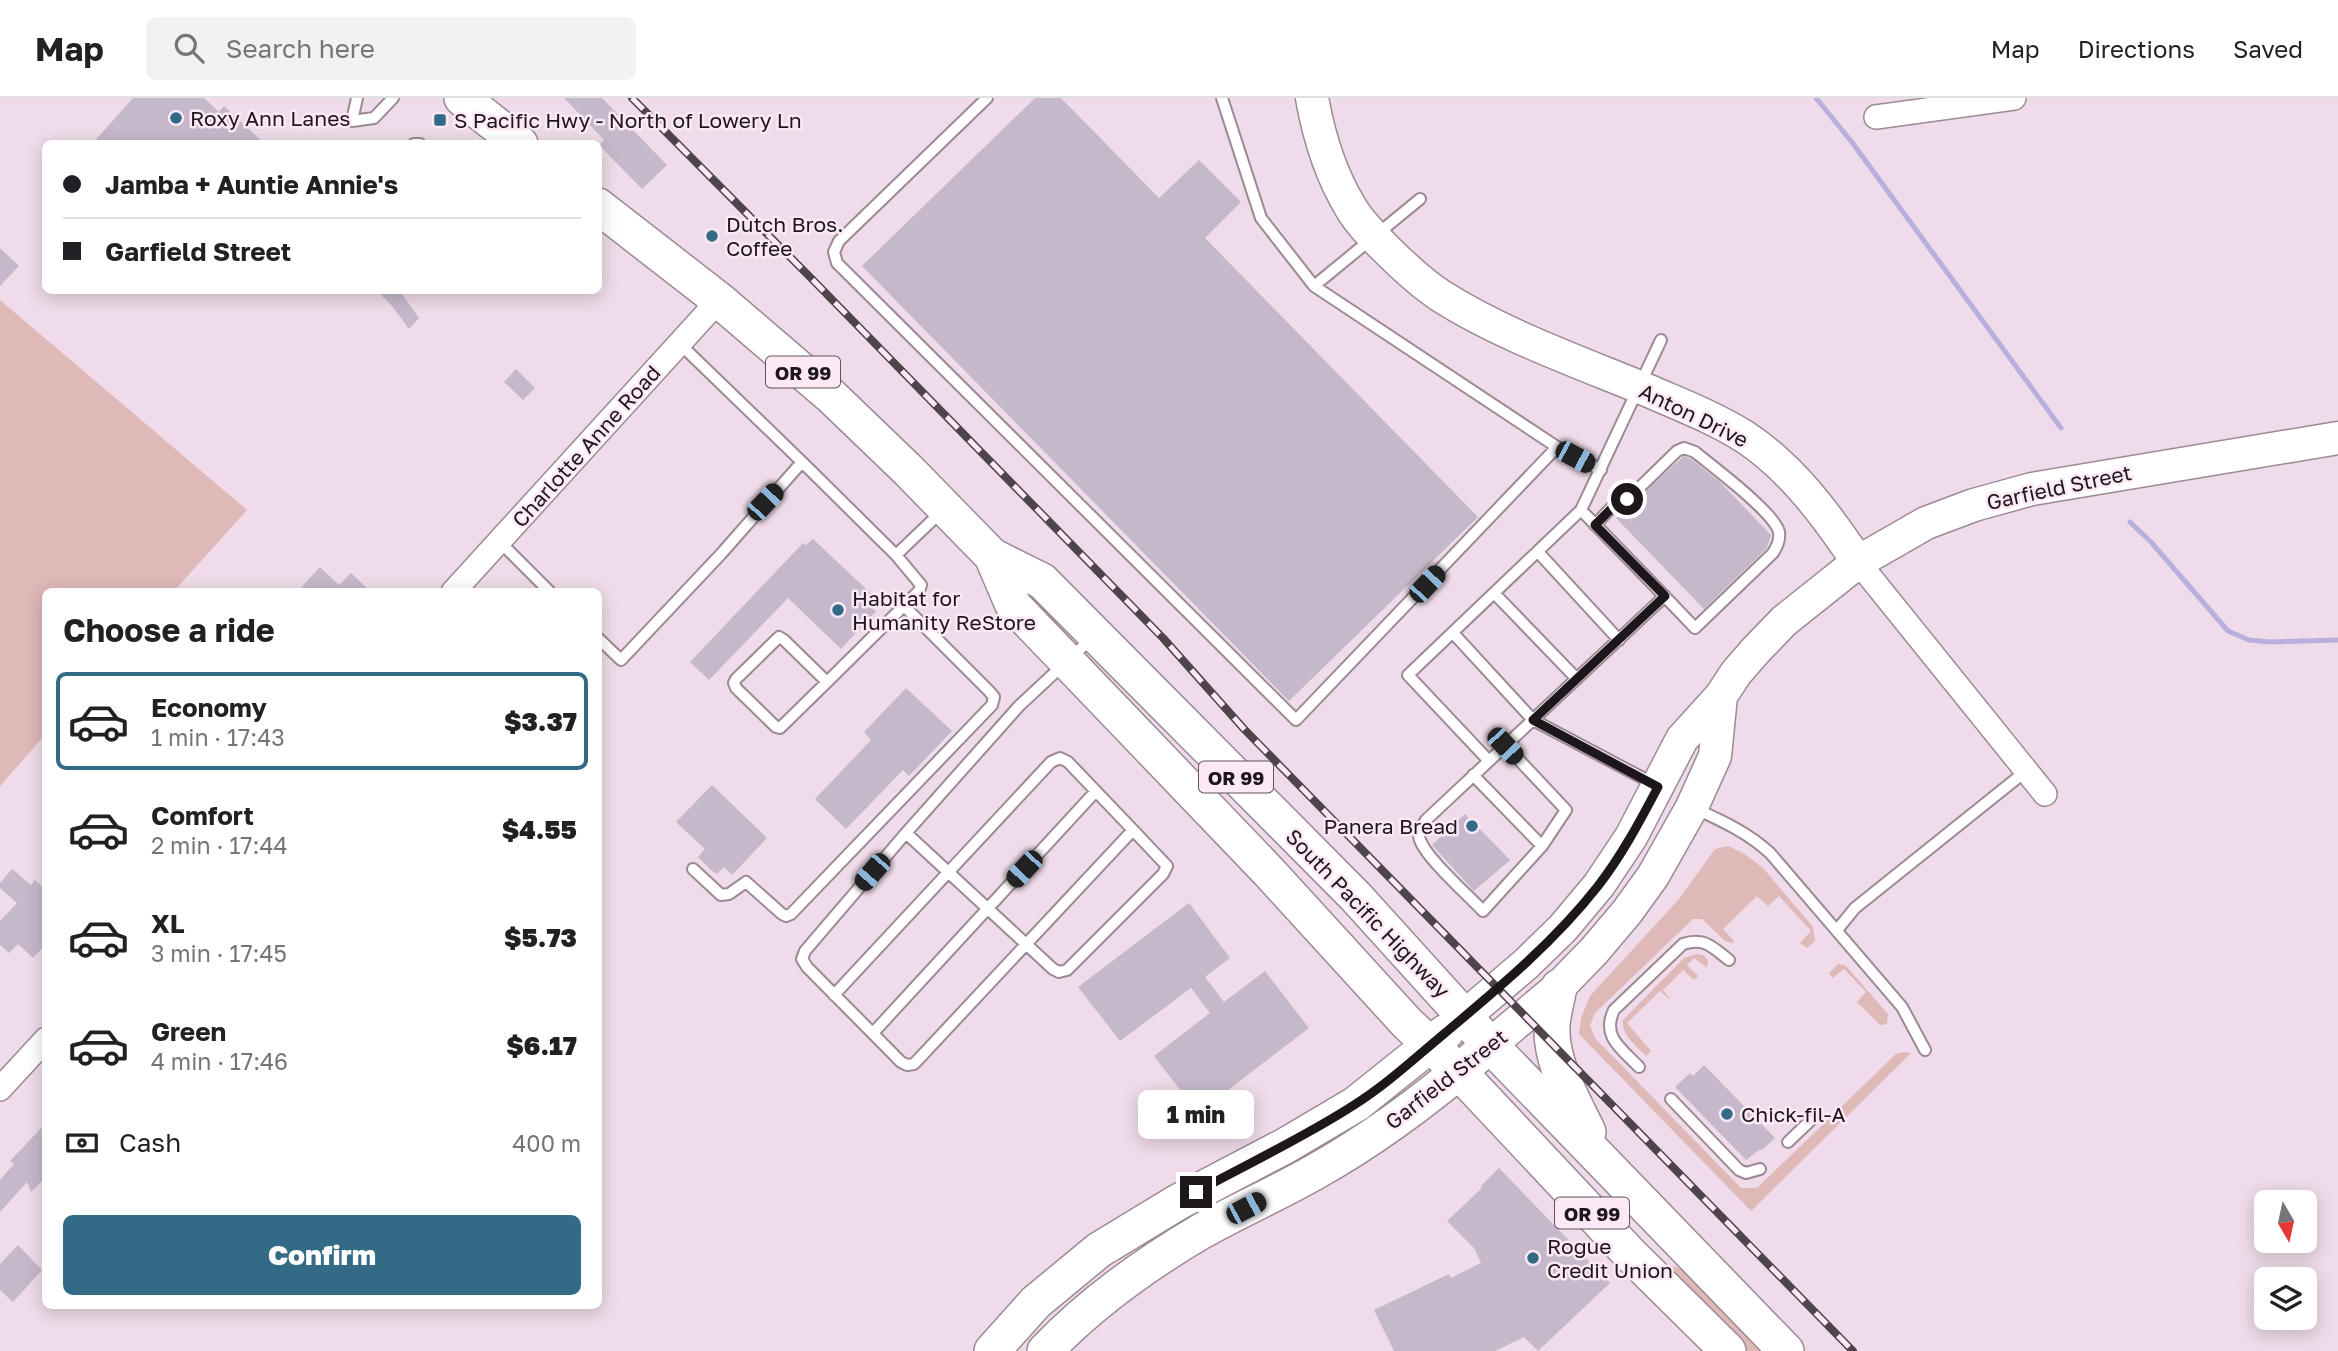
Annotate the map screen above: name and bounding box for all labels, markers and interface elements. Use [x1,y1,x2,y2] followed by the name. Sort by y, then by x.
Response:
[146,17,636,80] search box
[35,29,104,68] text: Map
[170,29,208,67] icon: search
[226,33,375,64] text: Search here
[1991,34,2040,63] text: Map
[2078,34,2195,63] text: Directions
[2233,34,2303,63] text: Saved
[190,105,350,131] place label: Roxy Ann Lanes
[454,107,802,133] place label: S Pacific Hwy - North of Lowery Ln
[168,110,184,126] marker: Roxy Ann Lanes
[432,112,448,128] marker: S Pacific Hwy - North of Lowery Ln
[105,169,398,200] text: Jamba + Auntie Annie's
[726,211,844,261] place label: Dutch Bros. Coffee
[704,228,720,244] marker: Dutch Bros. Coffee
[105,236,291,267] text: Garfield Street
[766,356,840,388] road number: OR 99
[506,360,666,532] street label: Charlotte Anne Road
[1635,377,1753,453] street label: Anton Drive
[1552,438,1599,476] car
[1984,459,2134,515] street label: Garfield Street
[743,479,788,525] car
[1611,483,1643,515] route start
[1405,561,1450,607] car
[852,585,1036,635] place label: Habitat for Humanity ReStore
[830,602,846,618] marker: Habitat for Humanity ReStore
[63,611,275,649] text: Choose a ride
[67,690,130,753] icon: car
[151,692,267,723] text: Economy
[504,706,577,737] text: $3.37
[151,723,285,751] text: 1 min · 17:43
[1483,723,1528,769] car
[1199,762,1273,792] road number: OR 99
[67,798,130,861] icon: car
[151,800,254,831] text: Comfort
[1323,813,1458,839] place label: Panera Bread
[502,814,577,845] text: $4.55
[1464,818,1480,834] marker: Panera Bread
[1281,823,1456,1003] street label: South Pacific Highway
[151,831,287,859] text: 2 min · 17:44
[1002,846,1047,892] car
[851,849,894,895] car
[67,906,130,969] icon: car
[151,908,185,939] text: XL
[504,922,577,953] text: $5.73
[151,939,287,967] text: 3 min · 17:45
[67,1014,130,1077] icon: car
[151,1016,226,1047] text: Green
[1380,1023,1512,1135] street label: Garfield Street
[506,1030,577,1061] text: $6.17
[151,1047,288,1075] text: 4 min · 17:46
[1138,1090,1254,1140] callout: 1 min
[1167,1100,1225,1128] text: 1 min
[1741,1101,1846,1127] place label: Chick-fil-A
[1719,1106,1735,1122] marker: Chick-fil-A
[63,1124,101,1162] icon: cash
[119,1127,181,1158] text: Cash
[512,1129,581,1157] text: 400 m
[1180,1176,1212,1208] route end
[1223,1189,1270,1227] car
[2254,1190,2317,1253] north arrow
[2254,1190,2317,1330] map controls
[1555,1198,1629,1228] road number: OR 99
[63,1215,581,1295] button: Confirm
[1547,1233,1673,1283] place label: Rogue Credit Union
[1525,1250,1541,1266] marker: Rogue Credit Union
[2254,1267,2317,1330] button: layers

